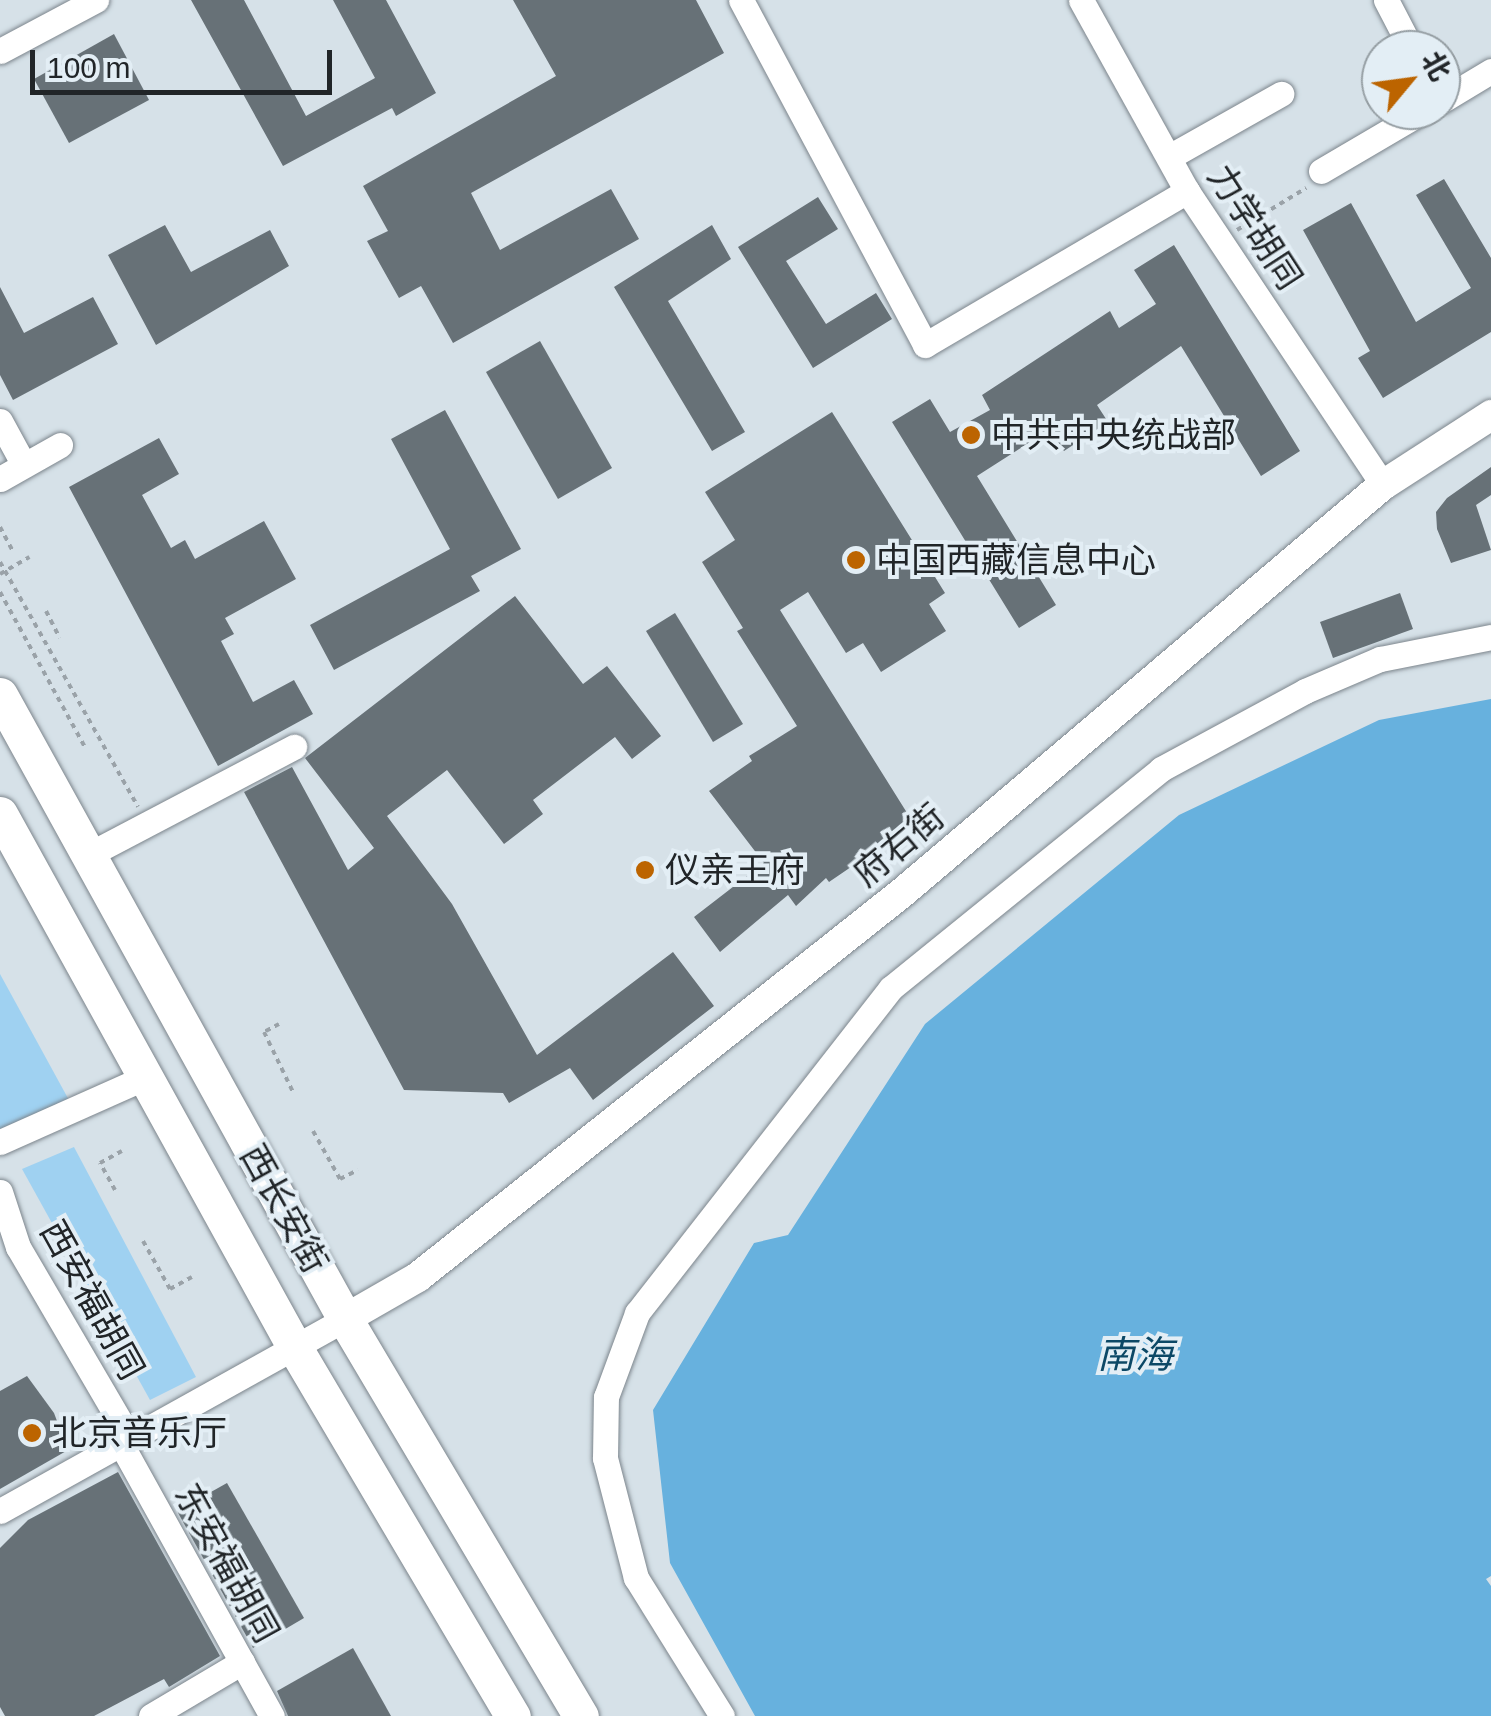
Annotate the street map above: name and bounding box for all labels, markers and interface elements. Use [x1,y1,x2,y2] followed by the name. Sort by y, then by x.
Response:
[35,30,338,92] scale bar
[1361,30,1461,130] north arrow
[1416,46,1456,86] text: 北
[47,51,130,84] text: 100 m
[1199,157,1311,297] street label: 力学胡同
[991,414,1236,456] place label: 中共中央统战部
[960,424,982,446] marker: 中共中央统战部
[876,539,1156,581] place label: 中国西藏信息中心
[845,549,867,571] marker: 中国西藏信息中心
[845,795,953,895] street label: 府右街
[665,849,805,891] place label: 仪亲王府
[634,859,656,881] marker: 仪亲王府
[232,1138,336,1280] street label: 西长安街
[31,1213,153,1387] street label: 西安福胡同
[1097,1333,1173,1379] water label: 南海
[52,1412,227,1454] place label: 北京音乐厅
[21,1422,43,1444] marker: 北京音乐厅
[166,1476,288,1650] street label: 东安福胡同

